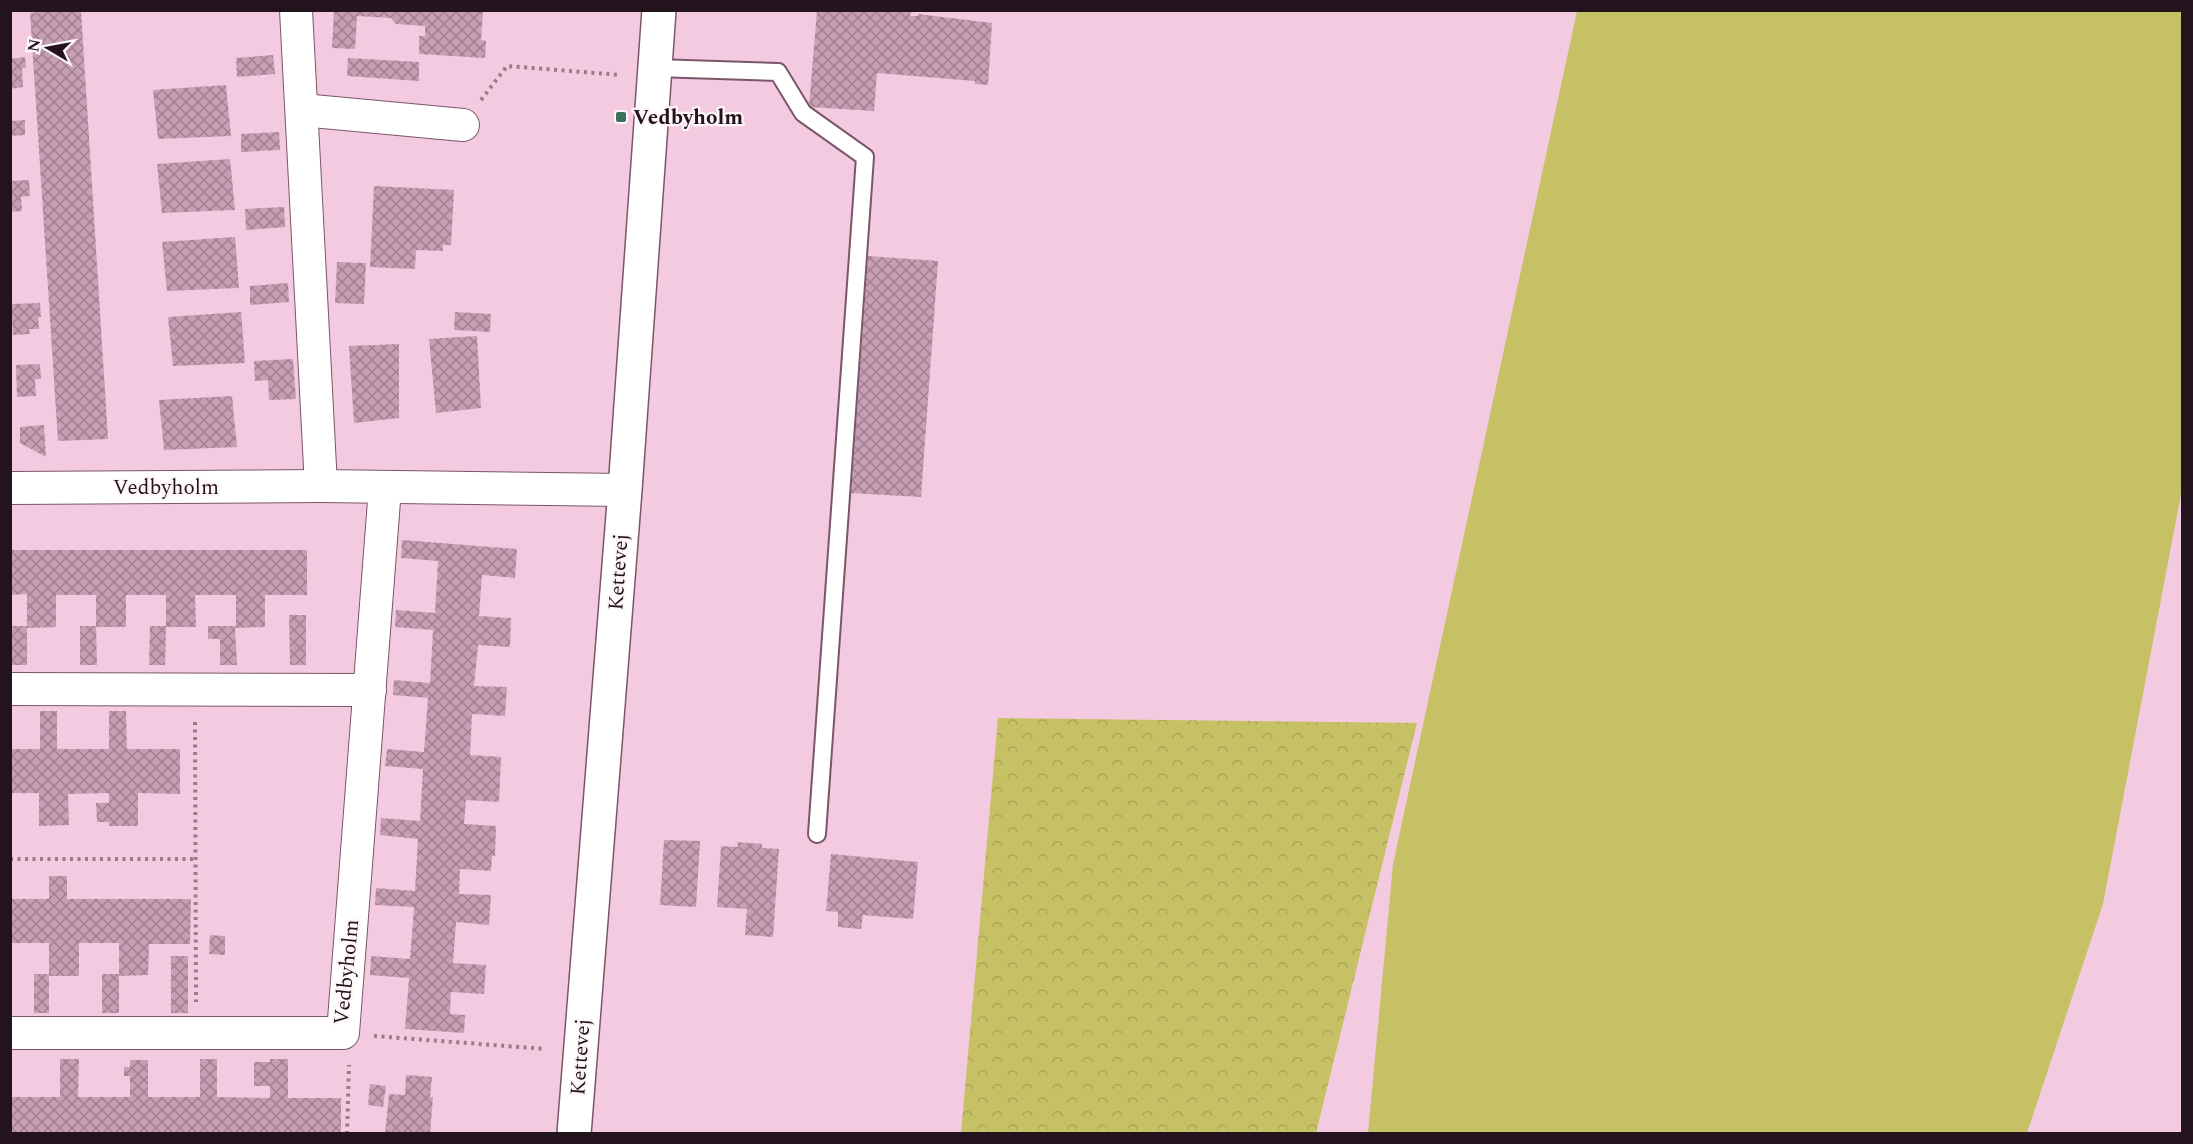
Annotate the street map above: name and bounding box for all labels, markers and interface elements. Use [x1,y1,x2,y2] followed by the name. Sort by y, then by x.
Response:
[18,18,78,78] north arrow
[21,37,47,54] text: N
[633,102,743,134] place label: Vedbyholm
[614,110,628,124] marker: Vedbyholm
[113,472,219,504] street label: Vedbyholm
[600,533,638,611] street label: Kettevej
[326,918,368,1027] street label: Vedbyholm
[562,1018,600,1096] street label: Kettevej

